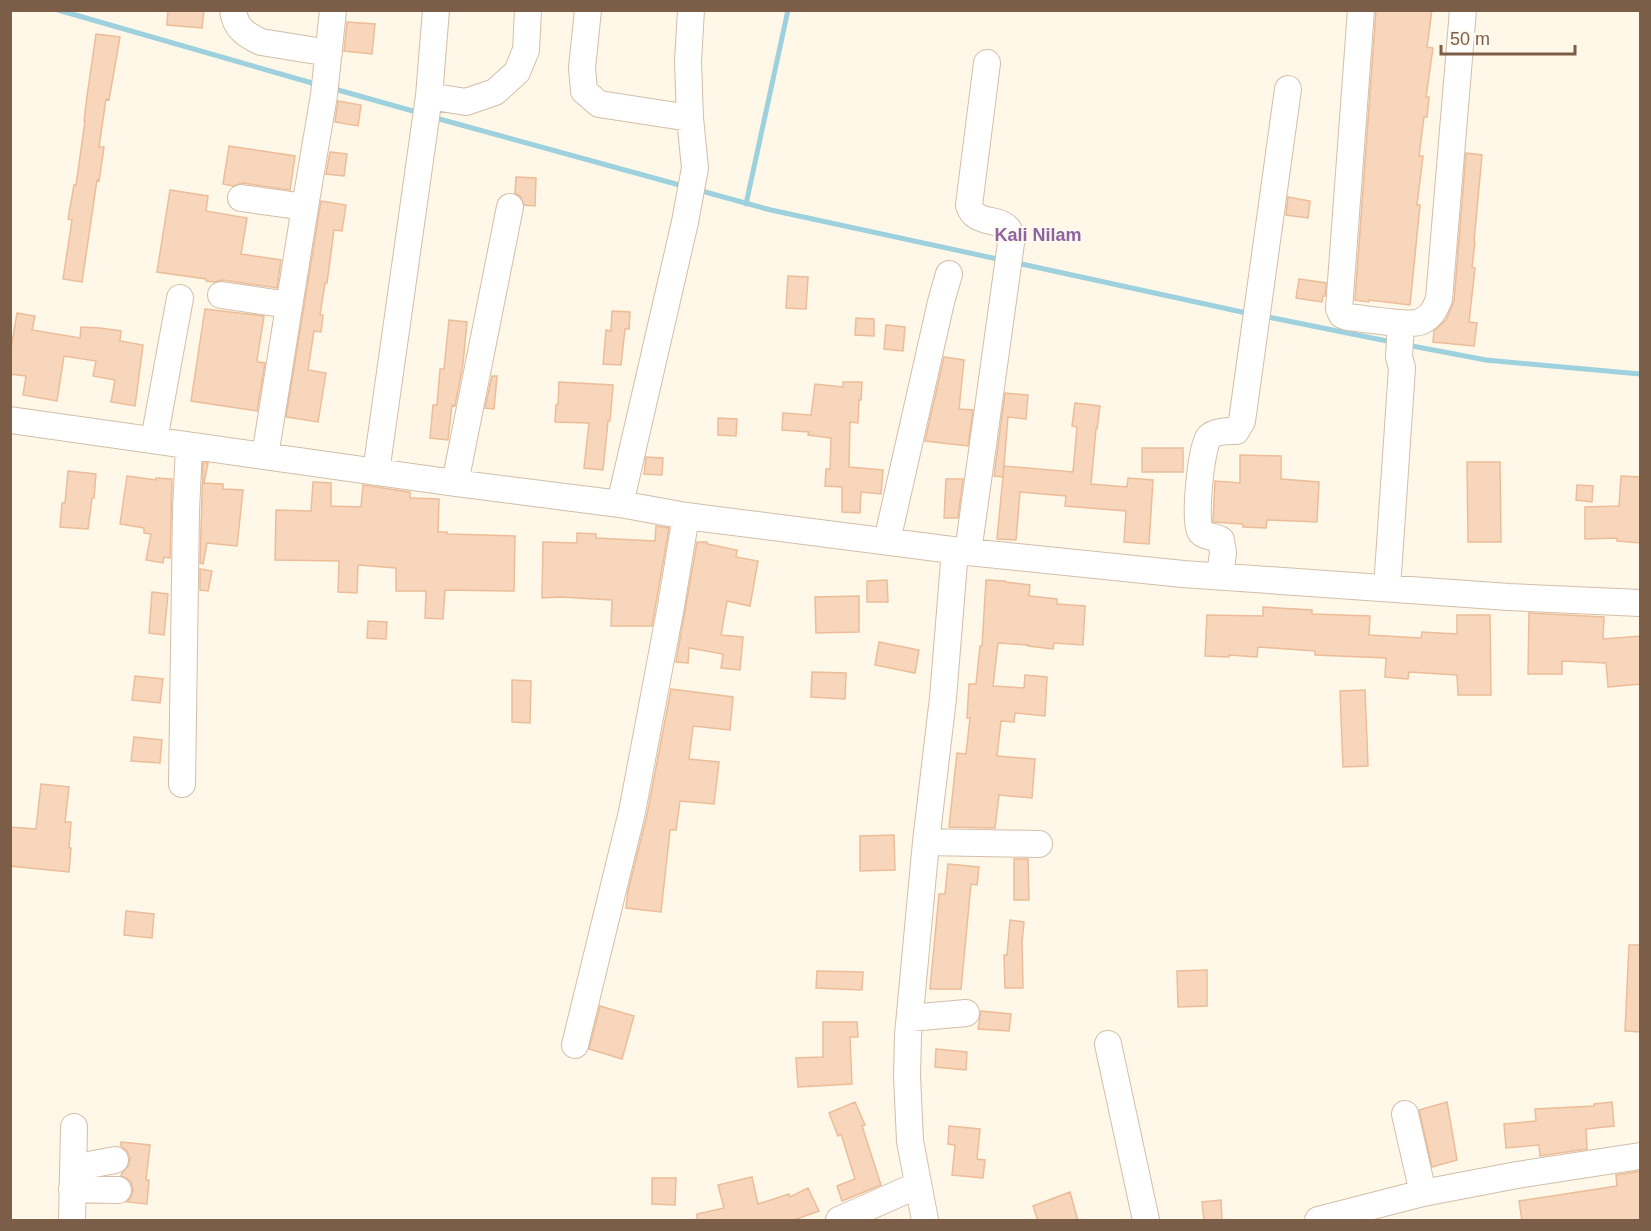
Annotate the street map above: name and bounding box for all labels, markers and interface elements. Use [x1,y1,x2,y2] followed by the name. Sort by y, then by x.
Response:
[1441,18,1574,56] scale bar
[1450,29,1490,49] text: 50 m
[994,225,1082,245] district label: Kali Nilam

